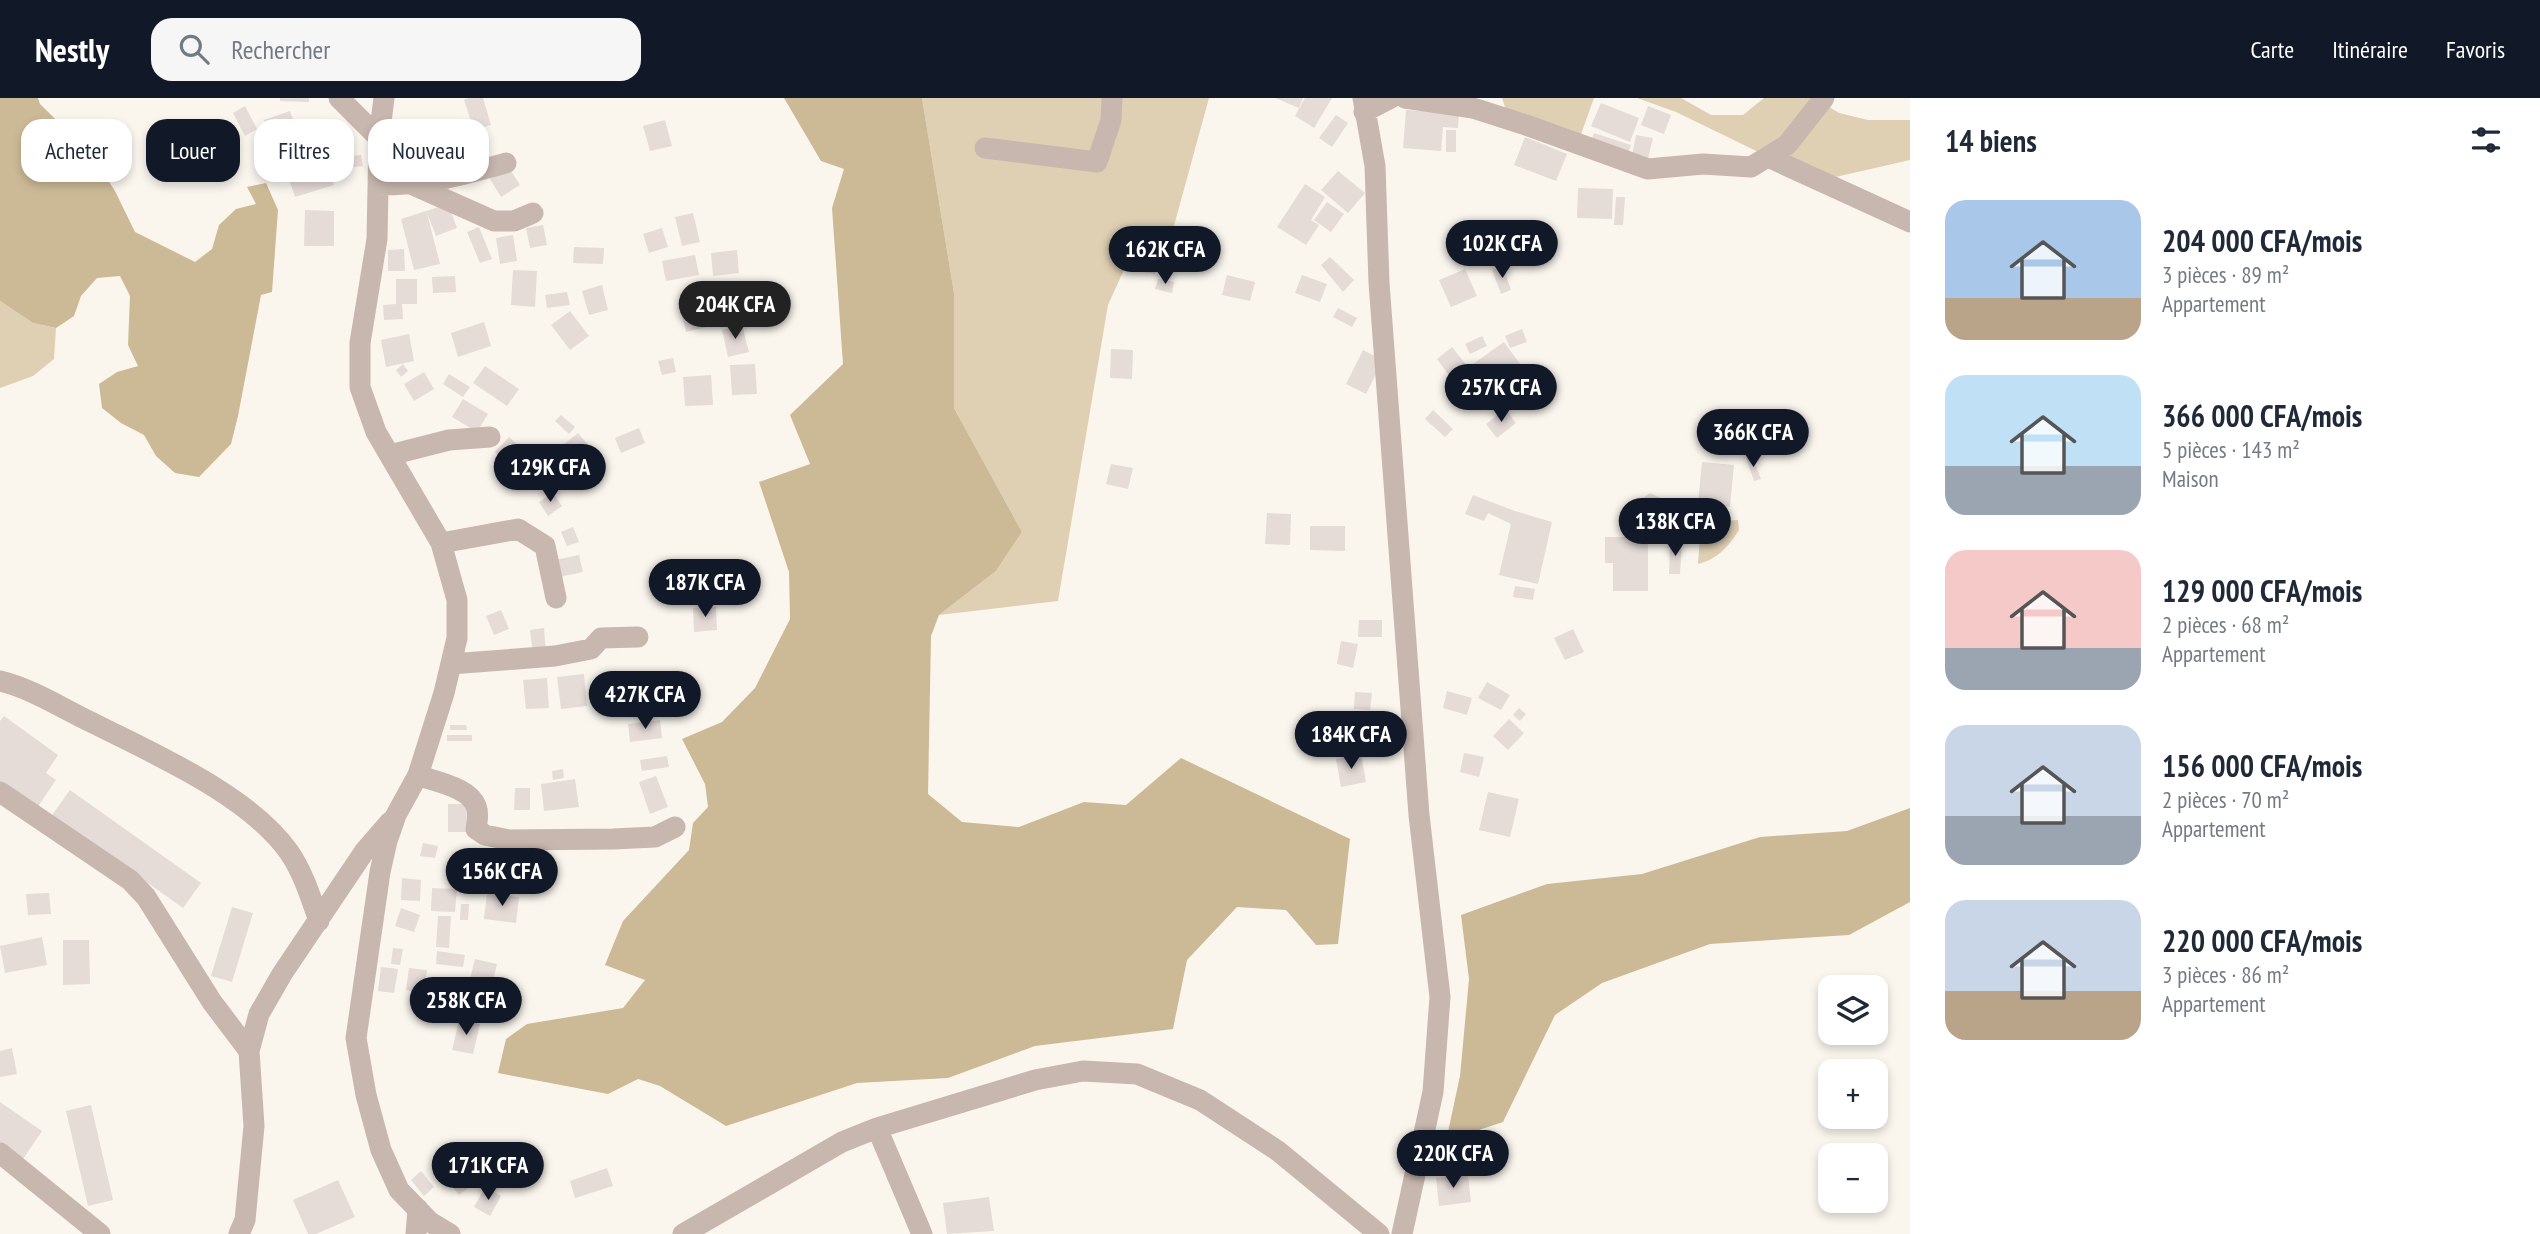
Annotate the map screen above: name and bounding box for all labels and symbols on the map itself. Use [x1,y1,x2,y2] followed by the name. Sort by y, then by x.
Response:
[1430,220,1574,280] pin: 102K CFA
[1093,226,1237,286] pin: 162K CFA
[663,282,807,341] pin: 204K CFA
[1429,364,1573,424] pin: 257K CFA
[1681,410,1825,469] pin: 366K CFA
[478,444,622,504] pin: 129K CFA
[1603,498,1747,558] pin: 138K CFA
[633,560,777,619] pin: 187K CFA
[573,672,717,731] pin: 427K CFA
[1279,712,1423,771] pin: 184K CFA
[430,848,574,908] pin: 156K CFA
[394,978,538,1037] pin: 258K CFA
[1381,1130,1525,1190] pin: 220K CFA
[416,1142,560,1202] pin: 171K CFA

